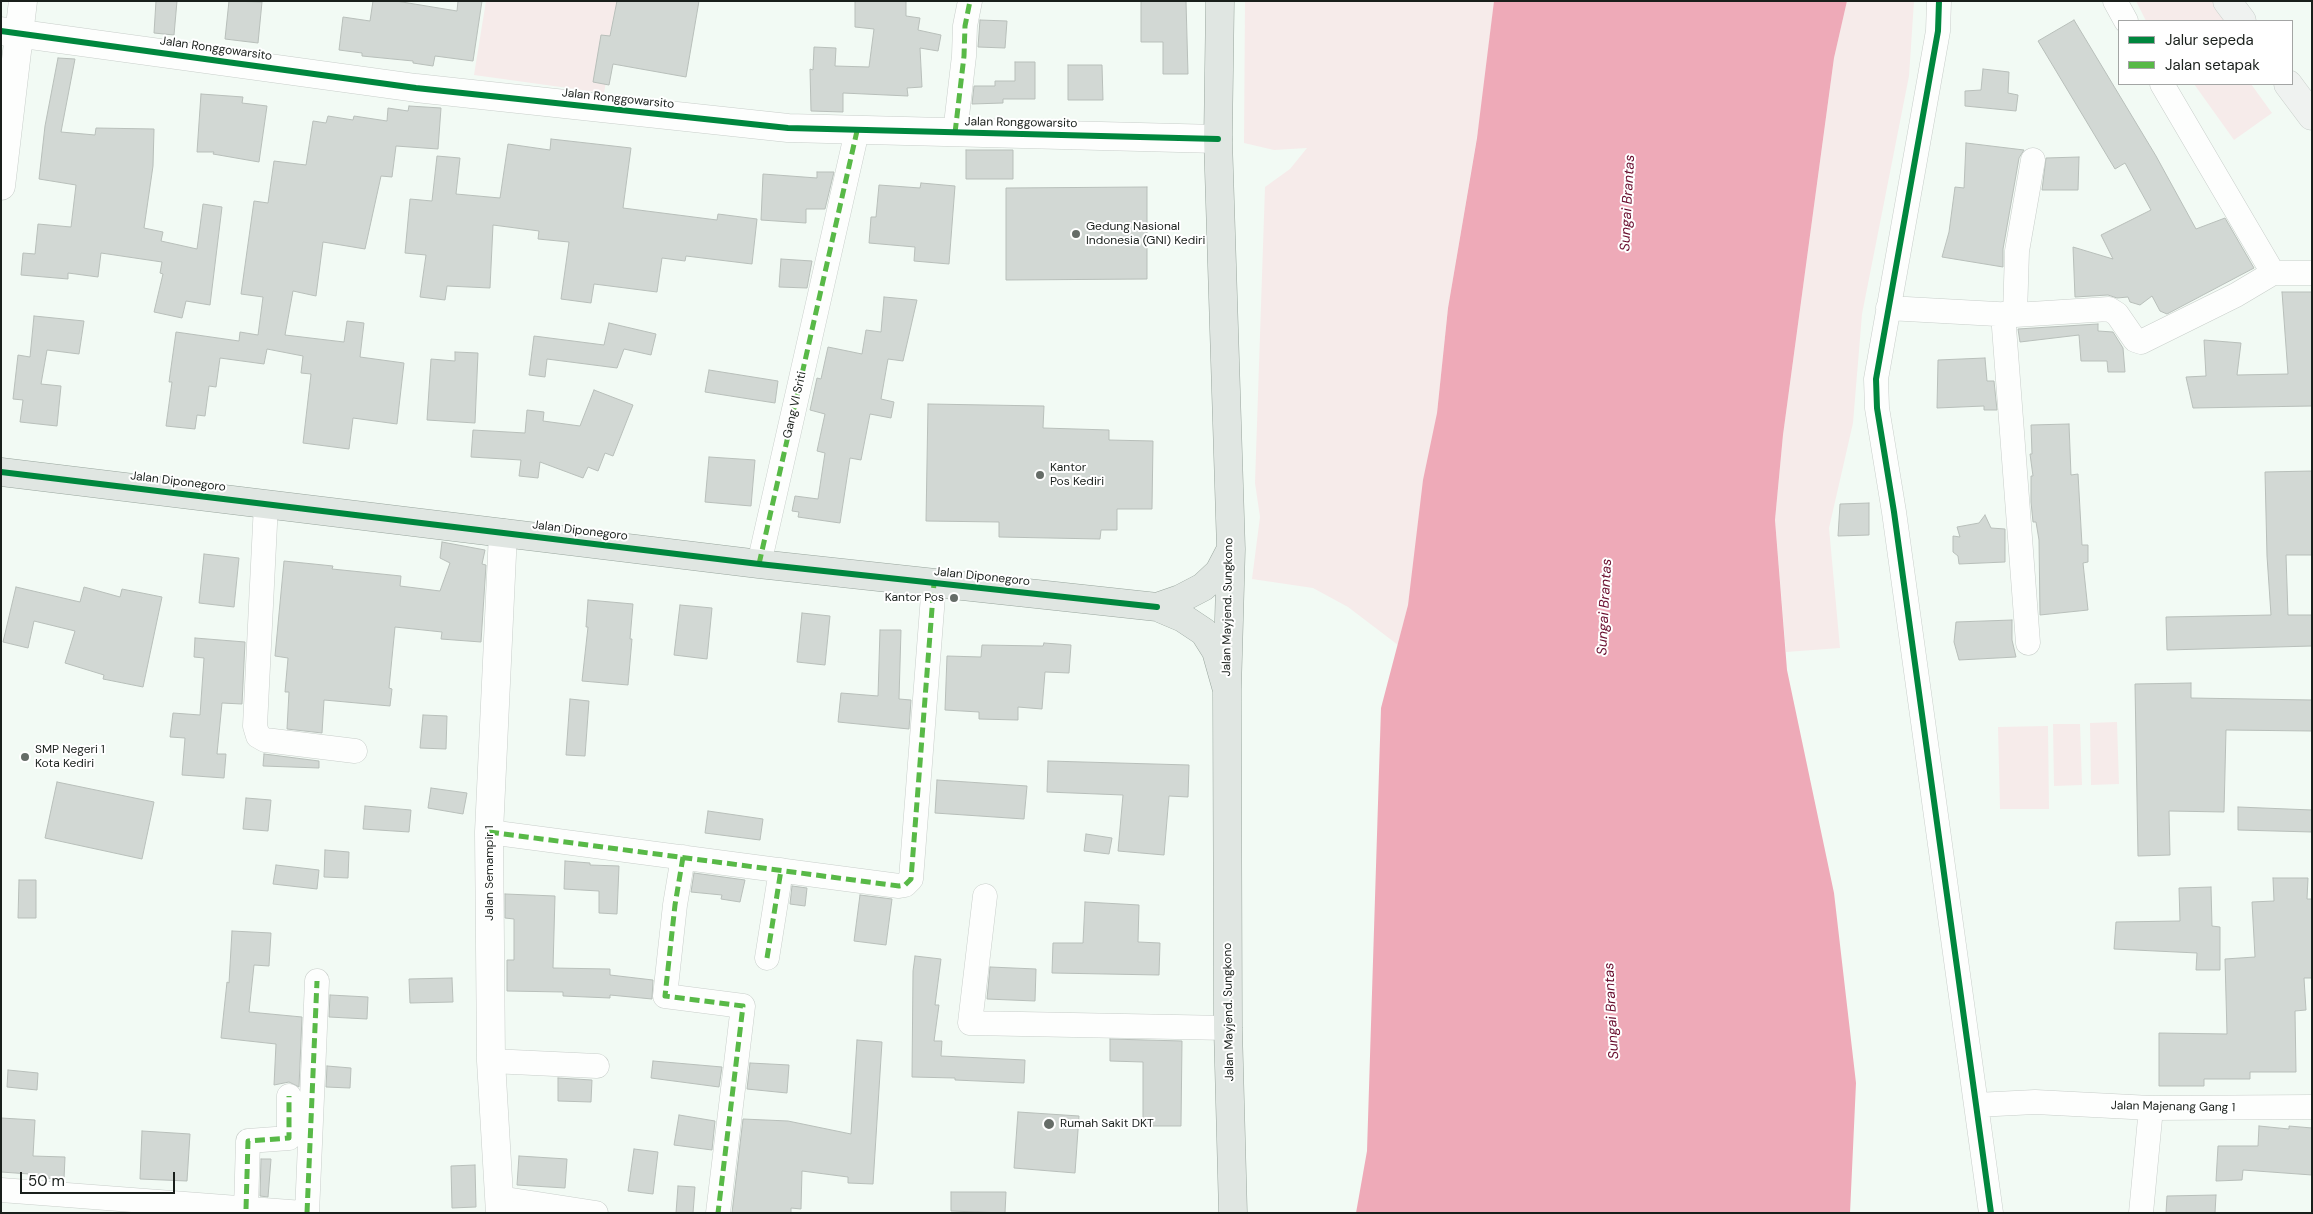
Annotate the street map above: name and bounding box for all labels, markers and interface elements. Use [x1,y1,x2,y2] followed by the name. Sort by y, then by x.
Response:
[2118,20,2293,85] legend
[2165,30,2254,50] text: Jalur sepeda
[159,34,273,64] street label: Jalan Ronggowarsito
[2165,55,2260,75] text: Jalan setapak
[561,86,675,112] street label: Jalan Ronggowarsito
[964,115,1078,131] street label: Jalan Ronggowarsito
[1617,154,1639,252] water label: Sungai Brantas
[1086,220,1205,248] place label: Gedung Nasional Indonesia (GNI) Kediri
[1070,228,1082,240] marker: Gedung Nasional Indonesia (GNI) Kediri
[780,370,810,440] street label: Gang VI Sriti
[1050,461,1104,489] place label: Kantor Pos Kediri
[129,469,227,495] street label: Jalan Diponegoro
[1034,469,1046,481] marker: Kantor Pos Kediri
[531,518,629,544] street label: Jalan Diponegoro
[1220,537,1236,677] street label: Jalan Mayjend. Sungkono
[1594,558,1616,656] water label: Sungai Brantas
[933,565,1031,589] street label: Jalan Diponegoro
[885,591,944,605] place label: Kantor Pos
[948,592,960,604] marker: Kantor Pos
[35,743,105,771] place label: SMP Negeri 1 Kota Kediri
[19,751,31,763] marker: SMP Negeri 1 Kota Kediri
[483,825,497,921] street label: Jalan Semampir 1
[1221,942,1237,1082] street label: Jalan Mayjend. Sungkono
[1601,962,1623,1060] water label: Sungai Brantas
[2111,1099,2235,1115] street label: Jalan Majenang Gang 1
[1042,1117,1056,1131] marker: Rumah Sakit DKT
[1060,1117,1154,1131] place label: Rumah Sakit DKT
[22,1162,178,1194] scale bar
[28,1171,65,1191] text: 50 m

